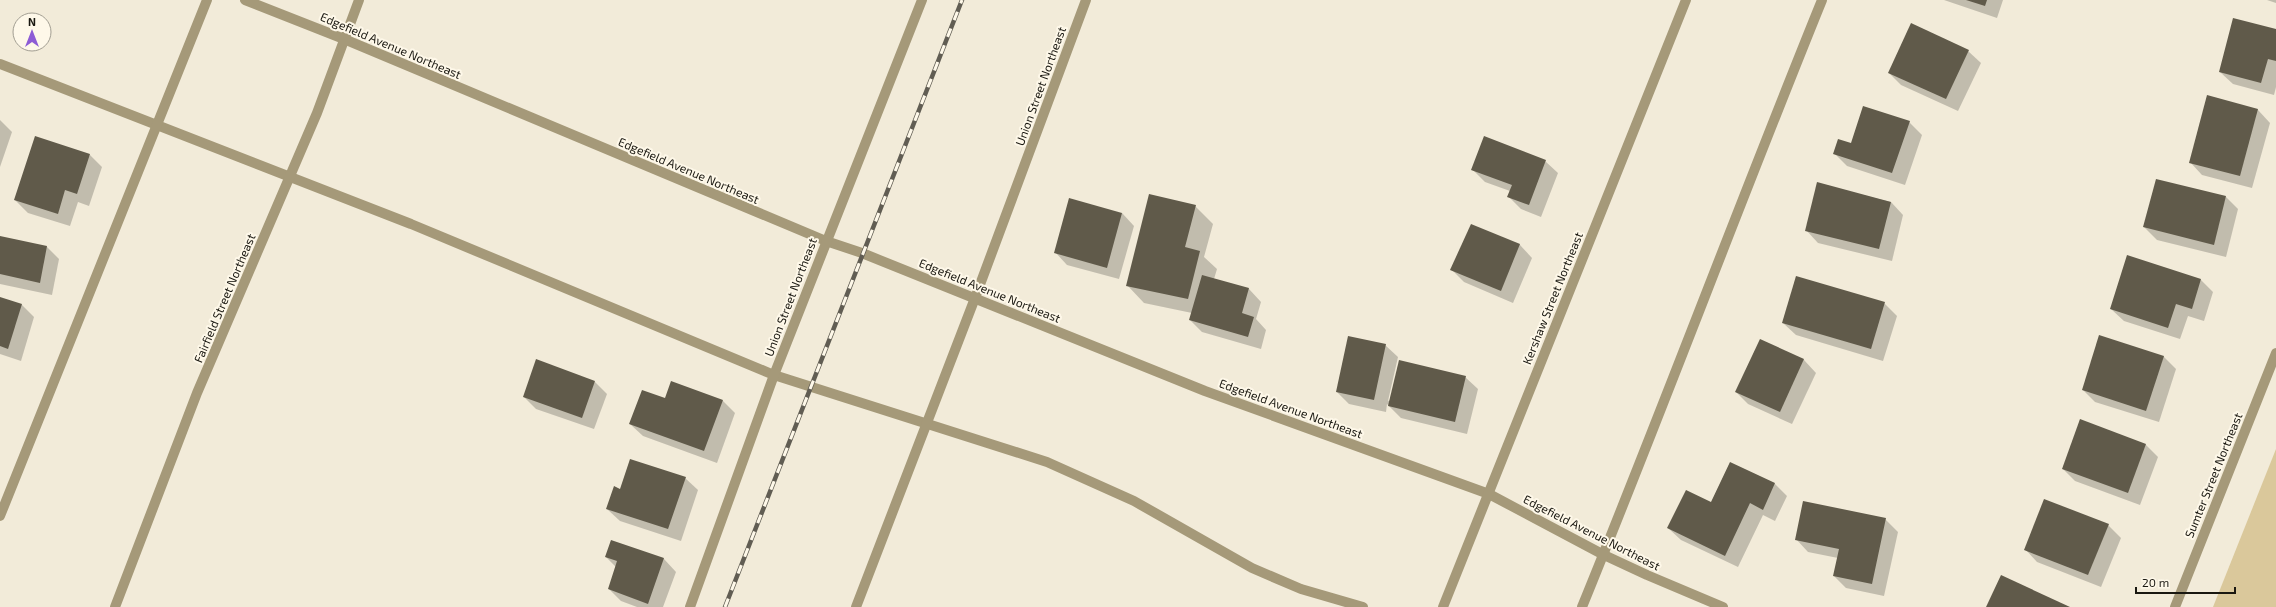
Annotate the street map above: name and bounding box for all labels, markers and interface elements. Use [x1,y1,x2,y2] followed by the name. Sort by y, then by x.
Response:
[319,9,464,81] street label: Edgefield Avenue Northeast
[12,12,52,52] north arrow
[28,15,36,28] text: N
[1012,24,1068,147] street label: Union Street Northeast
[617,134,762,206] street label: Edgefield Avenue Northeast
[1519,229,1585,366] street label: Kershaw Street Northeast
[190,231,258,365] street label: Fairfield Street Northeast
[761,235,819,358] street label: Union Street Northeast
[917,255,1063,325] street label: Edgefield Avenue Northeast
[1217,376,1365,441] street label: Edgefield Avenue Northeast
[2181,410,2245,540] street label: Sumter Street Northeast
[1521,491,1663,573] street label: Edgefield Avenue Northeast
[2136,569,2235,595] scale bar
[2142,575,2169,589] text: 20 m

